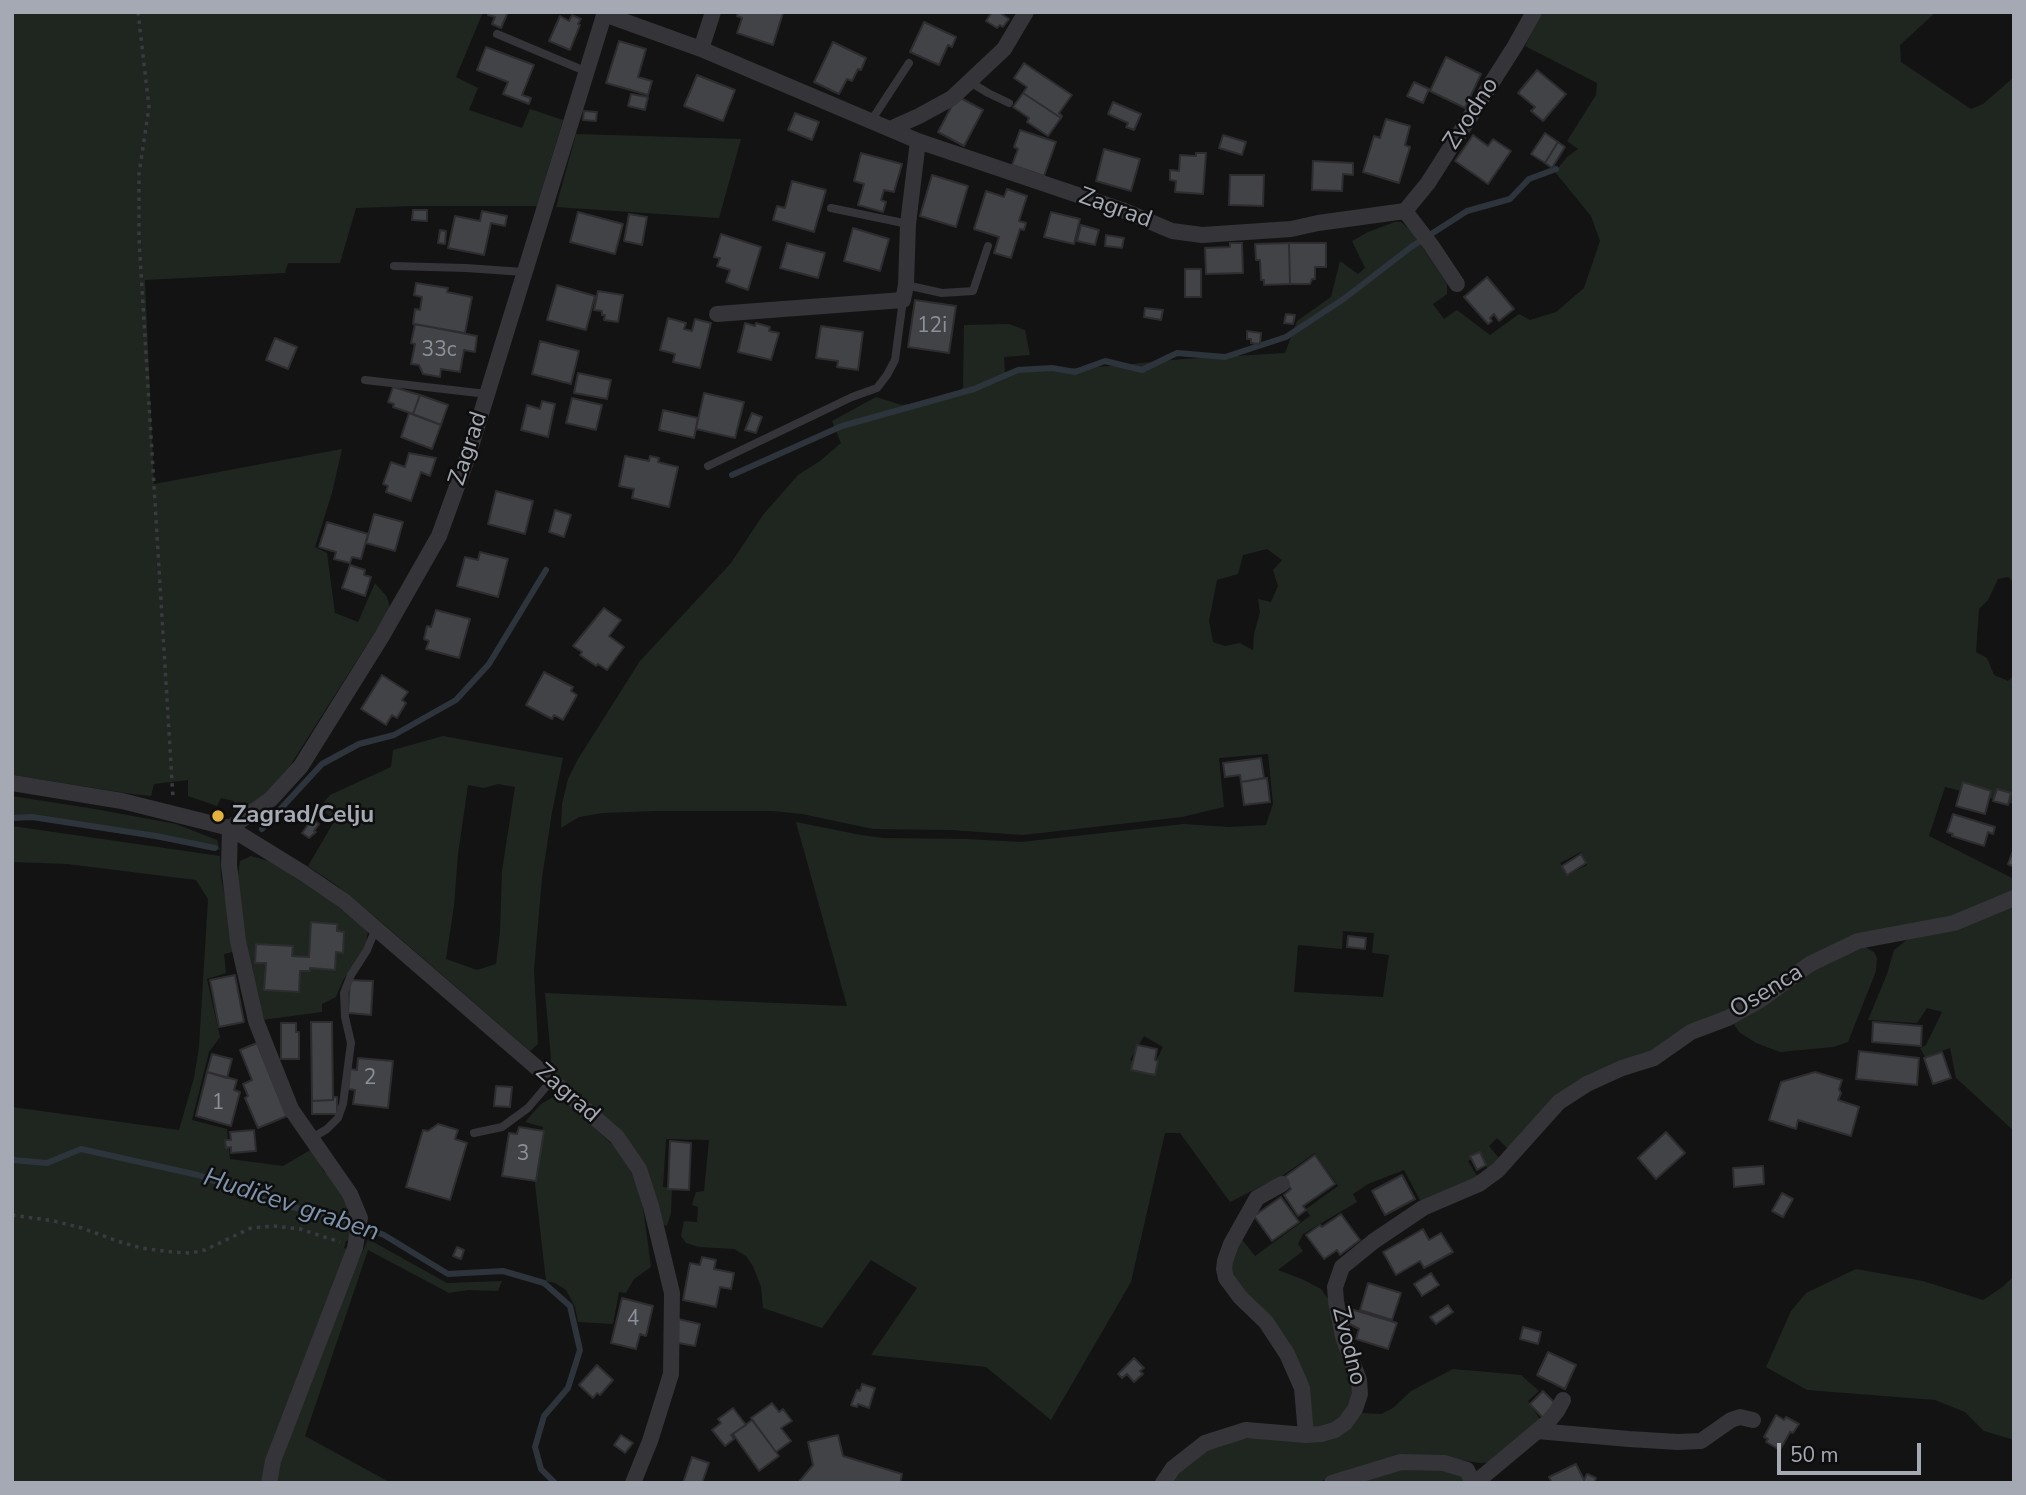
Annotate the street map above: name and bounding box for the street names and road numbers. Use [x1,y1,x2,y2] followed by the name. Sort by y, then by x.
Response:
[1438,73,1506,155] street label: Zvodno
[1074,182,1156,236] street label: Zagrad
[444,408,494,490] street label: Zagrad
[1725,959,1809,1025] street label: Osenca
[529,1058,605,1130] street label: Zagrad
[1324,1304,1372,1388] street label: Zvodno

